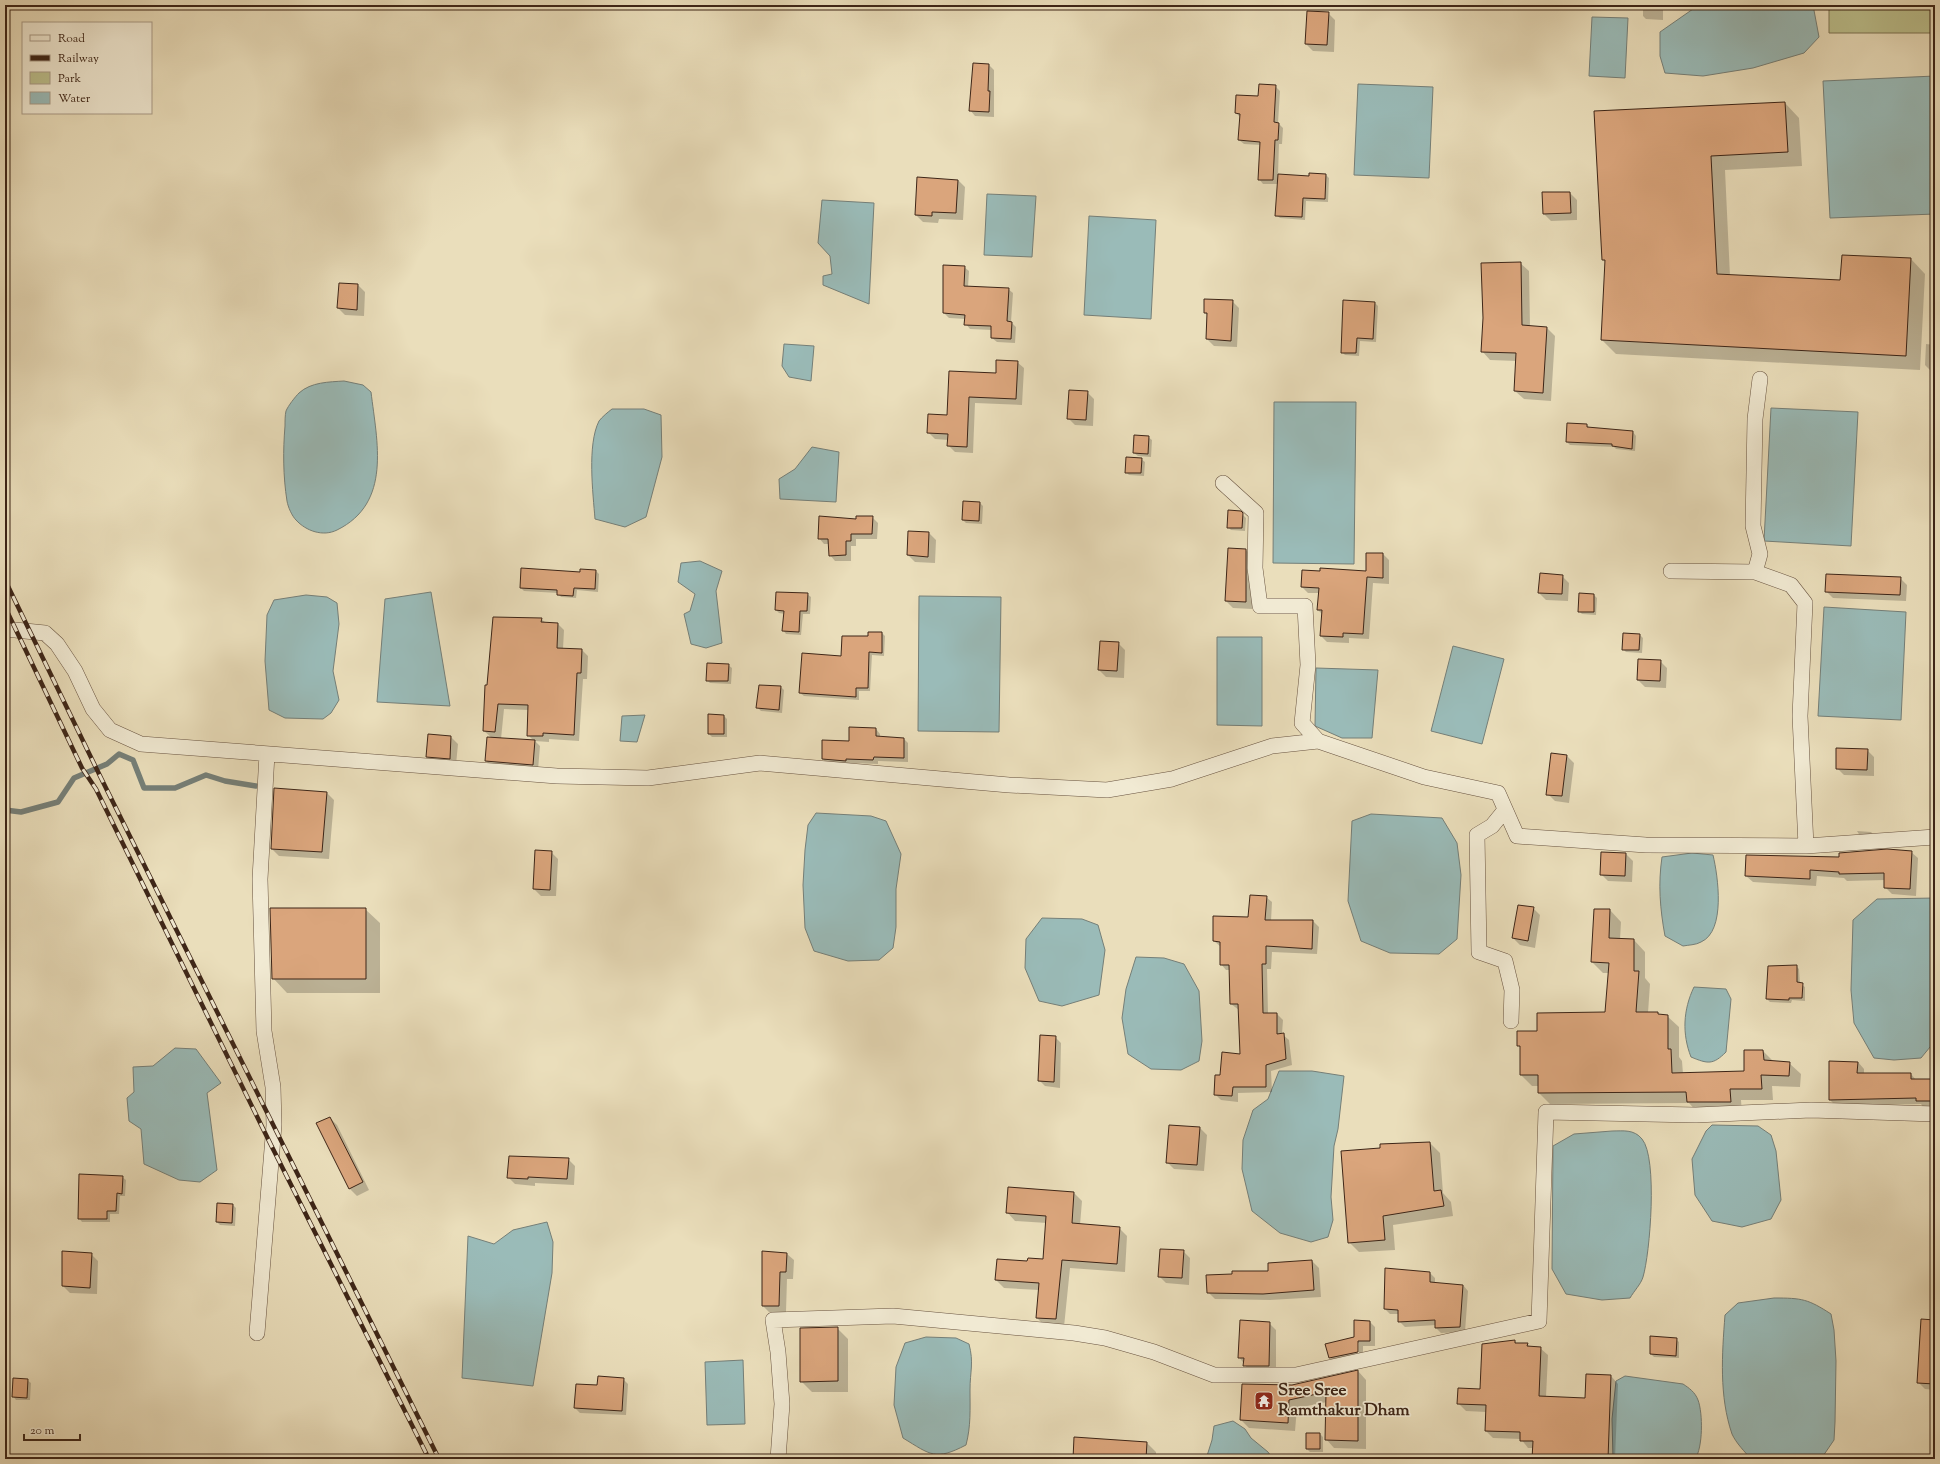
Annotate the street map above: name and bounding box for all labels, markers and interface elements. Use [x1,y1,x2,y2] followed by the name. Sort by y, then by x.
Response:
[22,22,152,114] legend
[58,30,85,48] text: Road
[58,50,99,68] text: Railway
[58,70,81,88] text: Park
[58,90,91,108] text: Water
[1278,1379,1411,1423] place label: Sree Sree Ramthakur Dham
[1253,1390,1275,1412] temple icon: Sree Sree Ramthakur Dham
[24,1416,80,1442] scale bar
[30,1422,55,1440] text: 20 m

